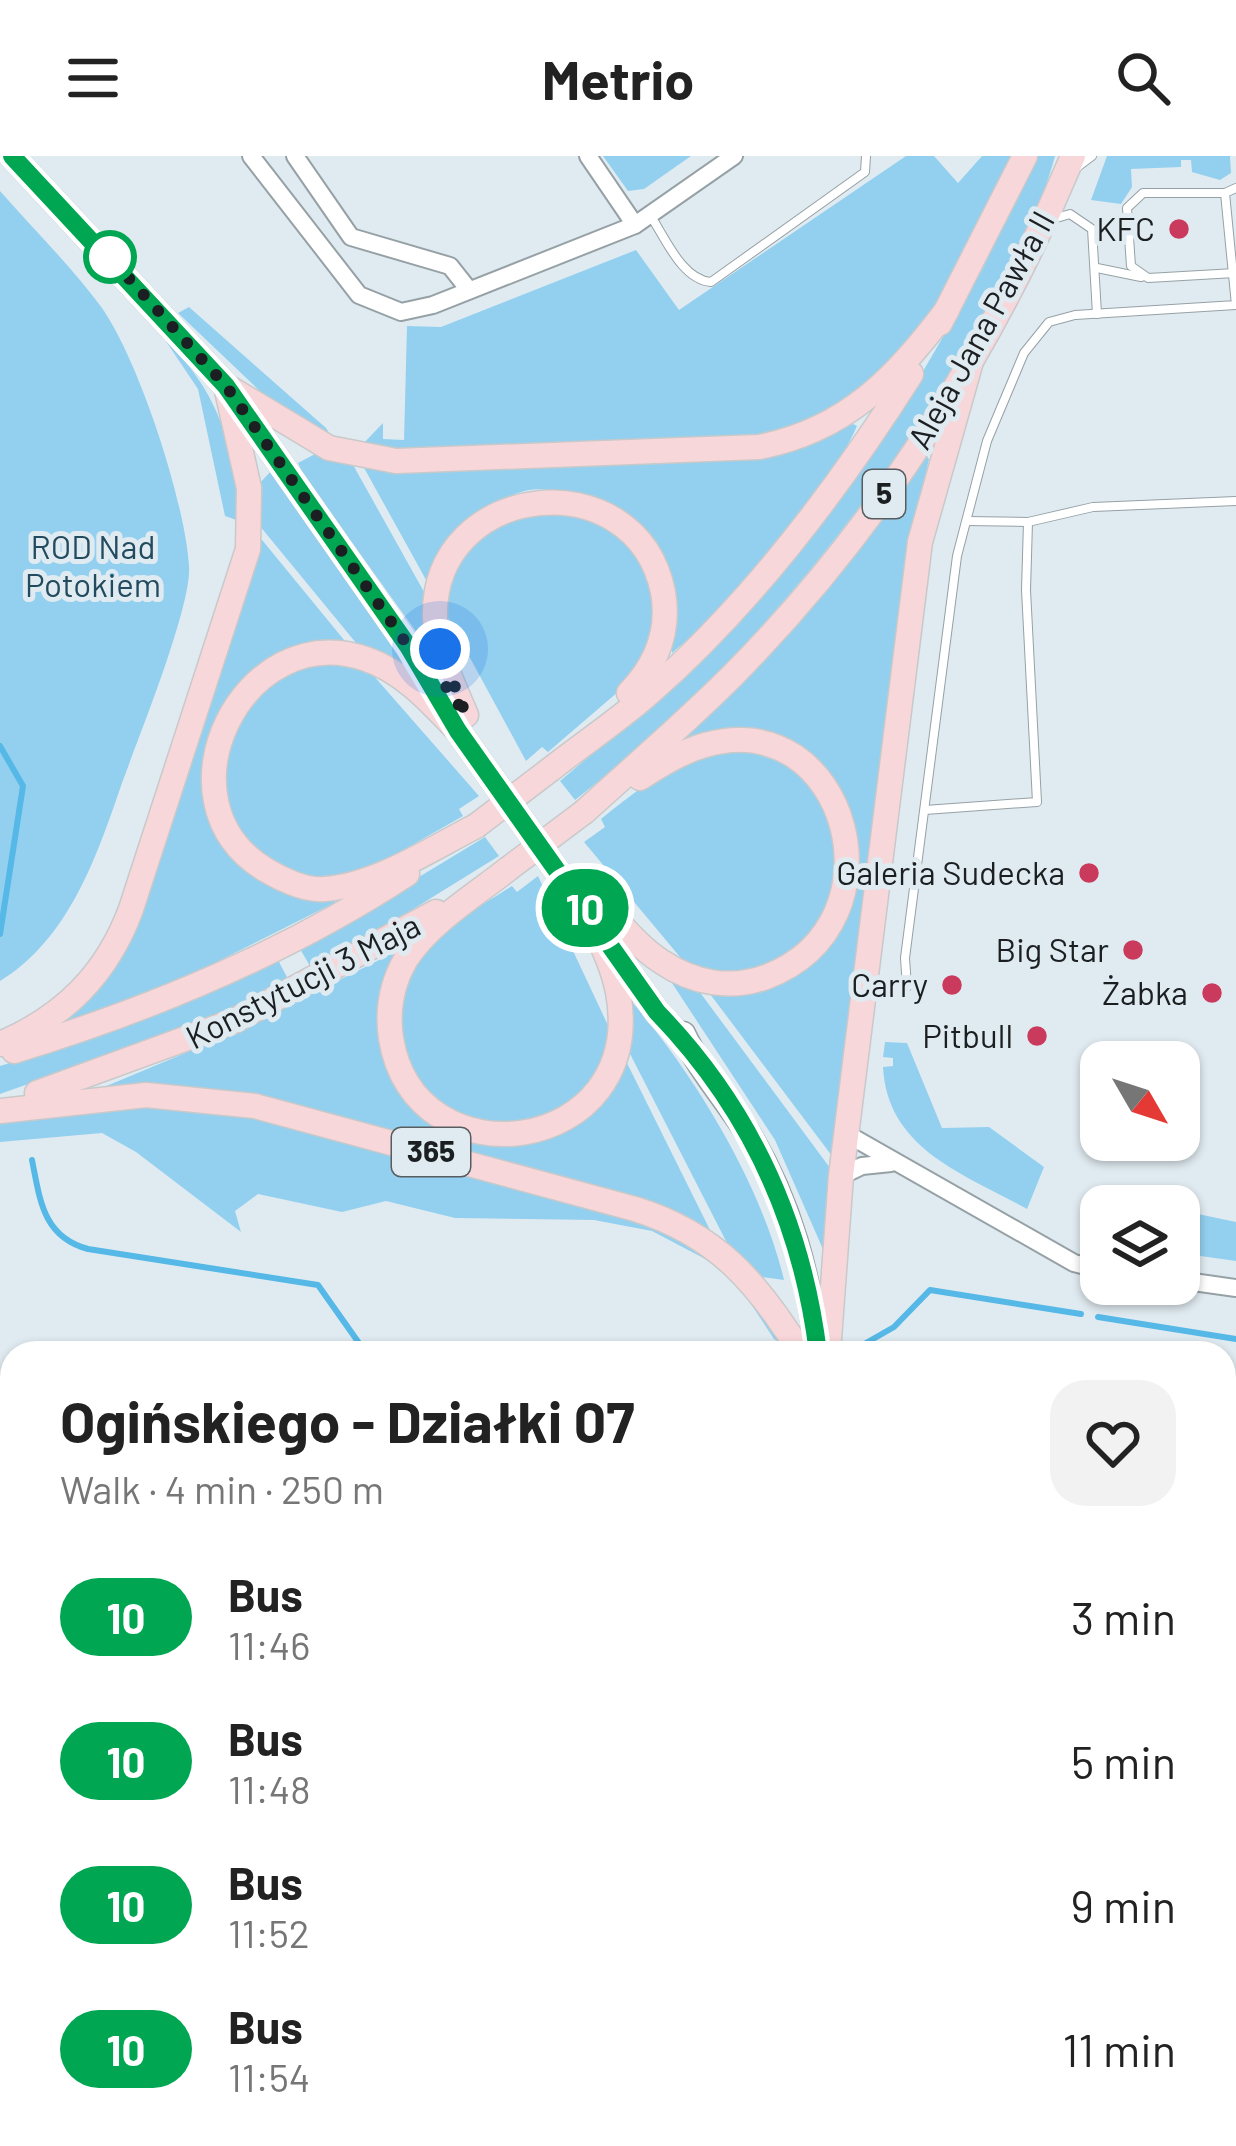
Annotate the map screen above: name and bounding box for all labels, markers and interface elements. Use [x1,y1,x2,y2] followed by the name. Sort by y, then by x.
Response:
[60,45,126,111] icon: menu
[1110,45,1176,111] icon: search
[542,46,694,111] text: Metrio
[898,204,1062,455] street label: Aleja Jana Pawła II
[1096,208,1155,248] place label: KFC
[1166,216,1192,242] marker: KFC
[85,232,135,282] unlabelled marker
[863,470,905,518] road number: 5
[25,526,161,604] park label: ROD Nad Potokiem
[410,619,470,679] your location
[836,852,1065,892] place label: Galeria Sudecka
[1076,860,1102,886] marker: Galeria Sudecka
[531,869,639,947] line badge: 10
[566,883,604,933] text: 10
[179,904,426,1056] street label: Konstytucji 3 Maja
[995,929,1109,969] place label: Big Star
[1120,937,1146,963] marker: Big Star
[851,964,928,1004] place label: Carry
[939,972,965,998] marker: Carry
[1102,972,1188,1012] place label: Żabka
[1199,980,1225,1006] marker: Żabka
[922,1015,1013,1055] place label: Pitbull
[1024,1023,1050,1049] marker: Pitbull
[1080,1041,1200,1161] north arrow
[1080,1041,1200,1305] map controls
[392,1128,470,1176] road number: 365
[1080,1185,1200,1305] button: layers
[1050,1380,1176,1506] button: heart
[60,1386,634,1454] text: Ogińskiego - Działki 07
[60,1465,384,1512] text: Walk · 4 min · 250 m
[228,1567,303,1621] text: Bus
[1071,1590,1176,1644] text: 3 min
[107,1592,145,1642] text: 10
[228,1621,310,1668] text: 11:46
[228,1711,303,1765] text: Bus
[1071,1734,1176,1788] text: 5 min
[107,1736,145,1786] text: 10
[228,1765,310,1812] text: 11:48
[228,1855,303,1909] text: Bus
[1071,1878,1176,1932] text: 9 min
[107,1880,145,1930] text: 10
[228,1909,310,1956] text: 11:52
[228,1999,303,2053] text: Bus
[1062,2022,1176,2076] text: 11 min
[107,2024,145,2074] text: 10
[228,2053,310,2100] text: 11:54

